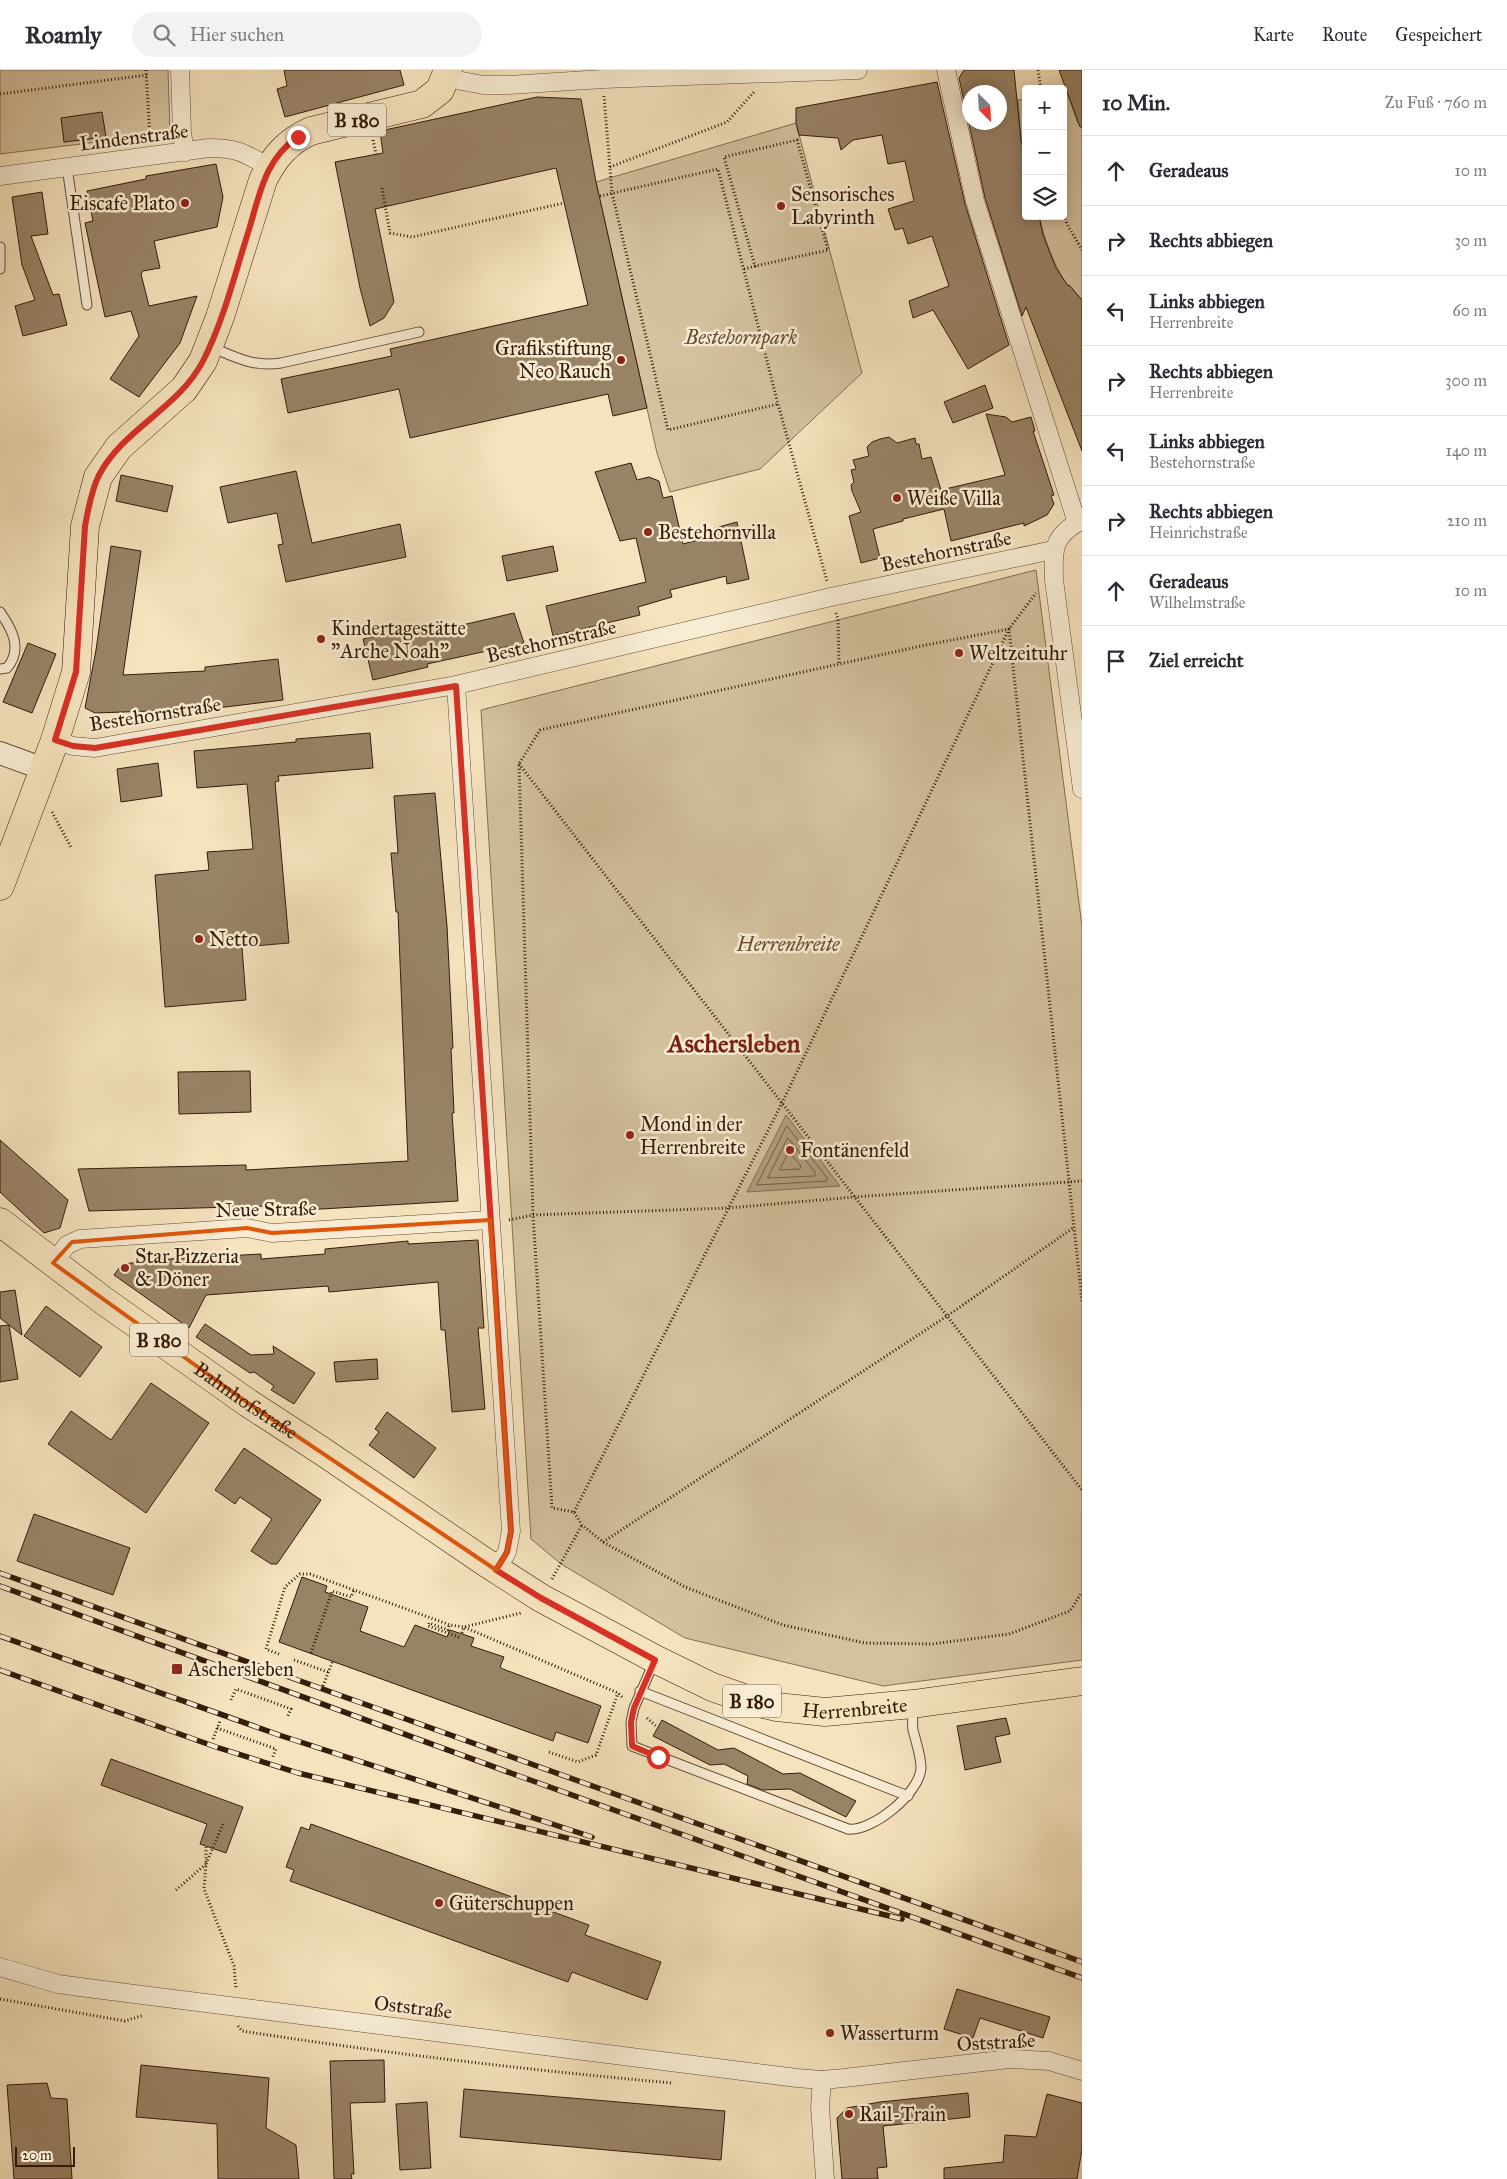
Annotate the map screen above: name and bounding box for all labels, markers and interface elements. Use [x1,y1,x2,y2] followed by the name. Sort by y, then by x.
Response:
[132,12,482,57] search box
[25,20,102,50] text: Roamly
[150,21,178,49] icon: search
[190,23,284,46] text: Hier suchen
[1253,24,1294,46] text: Karte
[1322,24,1367,46] text: Route
[1395,24,1482,46] text: Gespeichert
[962,85,1007,130] north arrow
[1022,85,1067,220] map controls
[1022,85,1067,130] button: +
[1102,90,1170,116] text: 10 Min.
[1385,93,1487,112] text: Zu Fuß · 760 m
[328,104,386,136] road number: B 180
[78,118,190,156] street label: Lindenstraße
[287,126,310,149] route end
[1022,130,1067,175] button: −
[1102,157,1130,185] icon: ahead
[1149,159,1228,182] text: Geradeaus
[1455,161,1487,180] text: 10 m
[1022,175,1067,220] button: layers
[791,182,895,229] place label: Sensorisches Labyrinth
[69,191,175,215] place label: Eiscafe Plato
[179,197,191,209] marker: Eiscafe Plato
[775,200,787,212] marker: Sensorisches Labyrinth
[1102,227,1130,255] icon: right
[1149,229,1273,252] text: Rechts abbiegen
[1454,231,1487,250] text: 30 m
[1149,290,1265,313] text: Links abbiegen
[1102,297,1130,325] icon: left
[1453,301,1487,320] text: 60 m
[1149,313,1233,332] text: Herrenbreite
[684,325,797,350] park label: Bestehornpark
[495,336,612,383] place label: Grafikstiftung Neo Rauch
[615,354,627,366] marker: Grafikstiftung Neo Rauch
[1149,360,1273,383] text: Rechts abbiegen
[1102,367,1130,395] icon: right
[1445,371,1487,390] text: 300 m
[1149,383,1233,402] text: Herrenbreite
[1149,430,1265,453] text: Links abbiegen
[1102,437,1130,465] icon: left
[1446,441,1487,460] text: 140 m
[1149,453,1255,472] text: Bestehornstraße
[907,486,1001,510] place label: Weiße Villa
[891,492,903,504] marker: Weiße Villa
[1149,500,1273,523] text: Rechts abbiegen
[1102,507,1130,535] icon: right
[1447,511,1487,530] text: 210 m
[658,520,776,544] place label: Bestehornvilla
[1149,523,1248,542] text: Heinrichstraße
[879,525,1013,577] street label: Bestehornstraße
[642,526,654,538] marker: Bestehornvilla
[1149,570,1228,593] text: Geradeaus
[1102,577,1130,605] icon: ahead
[1455,581,1487,600] text: 10 m
[1149,593,1245,612] text: Wilhelmstraße
[484,614,618,668] street label: Bestehornstraße
[331,616,466,663] place label: Kindertagestätte "Arche Noah"
[315,633,327,645] marker: Kindertagestätte "Arche Noah"
[969,641,1068,665] place label: Weltzeituhr
[953,647,965,659] marker: Weltzeituhr
[1102,647,1130,675] icon: arrive
[1149,649,1243,672] text: Ziel erreicht
[88,692,222,736] street label: Bestehornstraße
[209,927,258,951] place label: Netto
[736,932,840,956] park label: Herrenbreite
[193,933,205,945] marker: Netto
[666,1028,801,1059] district label: Aschersleben
[640,1112,746,1159] place label: Mond in der Herrenbreite
[624,1129,636,1141] marker: Mond in der Herrenbreite
[800,1138,909,1162] place label: Fontänenfeld
[784,1144,796,1156] marker: Fontänenfeld
[215,1196,317,1222] street label: Neue Straße
[135,1244,240,1291] place label: Star Pizzeria & Döner
[119,1262,131,1274] marker: Star Pizzeria & Döner
[130,1324,188,1356] road number: B 180
[189,1357,303,1444] street label: Bahnhofstraße
[187,1657,294,1681] place label: Aschersleben
[170,1662,184,1676] marker: Aschersleben
[723,1684,781,1718] road number: B 180
[801,1693,908,1724] street label: Herrenbreite
[647,1746,670,1769] route start
[449,1891,574,1915] place label: Güterschuppen
[433,1897,445,1909] marker: Güterschuppen
[373,1990,453,2024] street label: Oststraße
[840,2021,939,2045] place label: Wasserturm
[824,2027,836,2039] marker: Wasserturm
[956,2028,1036,2056] street label: Oststraße
[859,2102,946,2126] place label: Rail-Train
[843,2108,855,2120] marker: Rail-Train
[15,2144,75,2167] scale bar
[22,2147,52,2164] text: 20 m

